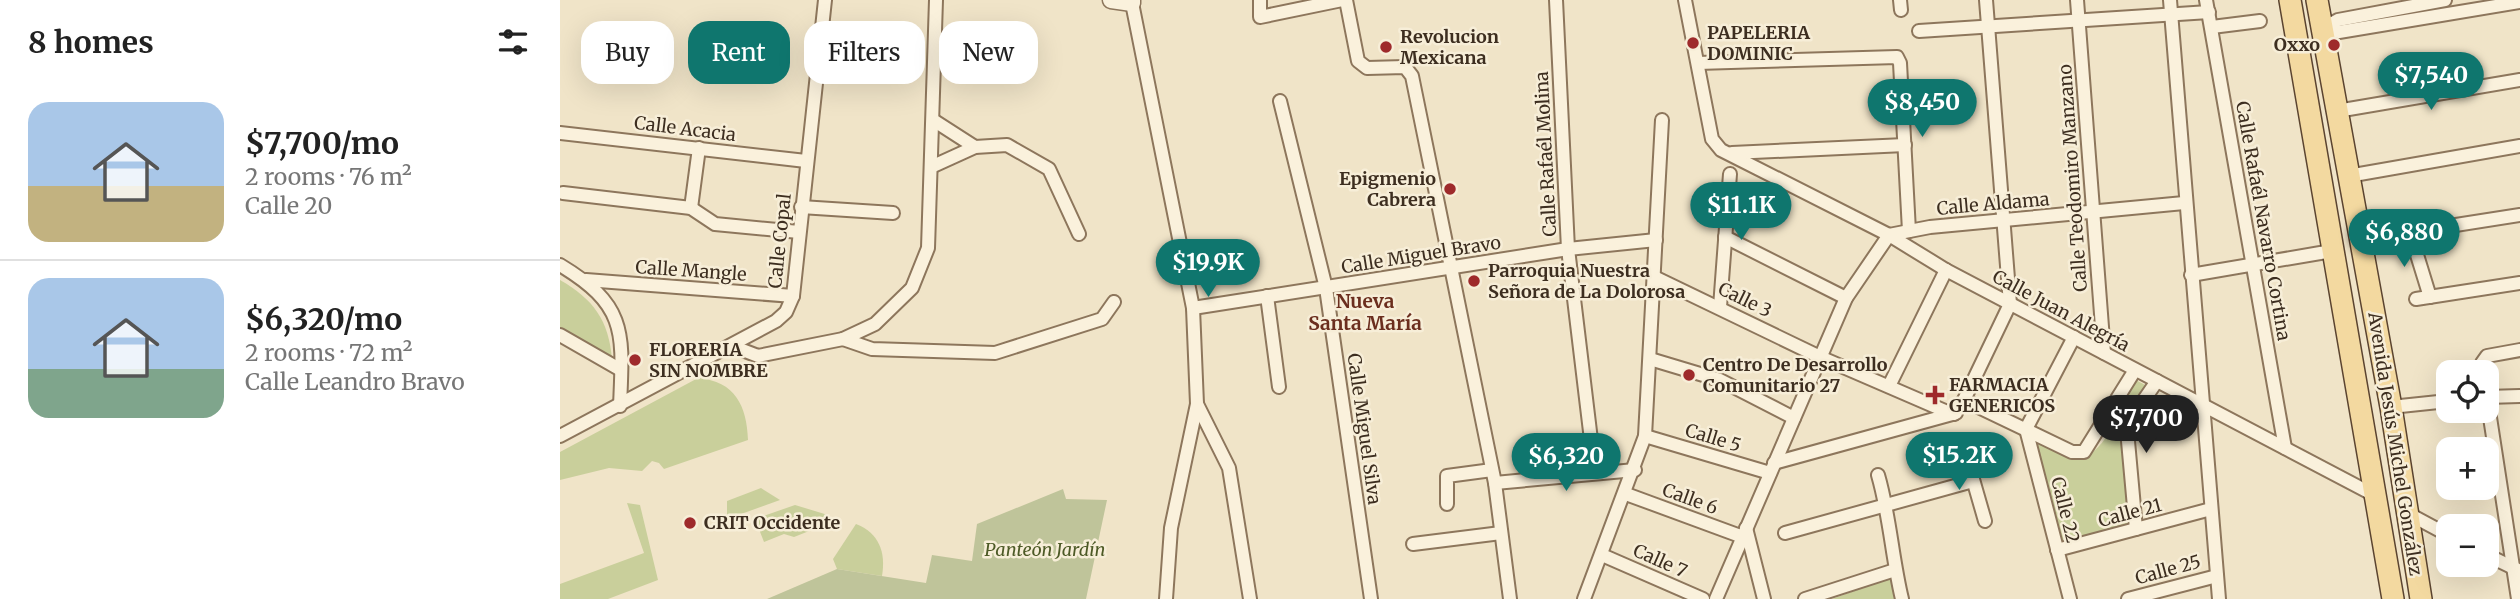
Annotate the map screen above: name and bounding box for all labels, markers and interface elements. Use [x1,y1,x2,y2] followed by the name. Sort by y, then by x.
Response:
[581,21,674,84] chip: Buy
[688,21,790,84] chip: Rent
[804,21,925,84] chip: Filters
[939,21,1038,84] chip: New
[1707,21,1810,65] place label: PAPELERIA DOMINIC
[28,23,154,61] text: 8 homes
[494,23,532,61] icon: filters
[1400,25,1499,69] place label: Revolucion Mexicana
[2274,33,2320,56] place label: Oxxo
[1685,35,1701,51] marker: PAPELERIA DOMINIC
[2326,37,2342,53] marker: Oxxo
[1378,39,1394,55] marker: Revolucion Mexicana
[2374,52,2488,112] pin: $7,540
[2394,60,2468,89] text: $7,540
[2053,63,2092,293] street label: Calle Teodomiro Manzano
[1530,70,1561,237] street label: Calle Rafaél Molina
[1865,80,1979,139] pin: $8,450
[1884,87,1960,116] text: $8,450
[2231,99,2296,343] street label: Calle Rafaél Navarro Cortina
[633,111,738,146] street label: Calle Acacia
[245,124,399,162] text: $7,700/mo
[84,130,168,214] icon: home
[245,162,412,191] text: 2 rooms · 76 m²
[1339,167,1436,211] place label: Epigmenio Cabrera
[1442,181,1458,197] marker: Epigmenio Cabrera
[1684,182,1798,242] pin: $11.1K
[1936,187,2051,220] street label: Calle Aldama
[1706,190,1776,219] text: $11.1K
[245,191,332,220] text: Calle 20
[763,192,796,289] street label: Calle Copal
[2347,210,2461,269] pin: $6,880
[2365,217,2443,246] text: $6,880
[1340,231,1502,278] street label: Calle Miguel Bravo
[1151,240,1265,299] pin: $19.9K
[1172,247,1244,276] text: $19.9K
[635,255,747,286] street label: Calle Mangle
[1488,259,1685,303] place label: Parroquia Nuestra Señora de La Dolorosa
[1989,265,2134,357] street label: Calle Juan Alegría
[1466,273,1482,289] marker: Parroquia Nuestra Señora de La Dolorosa
[1715,277,1776,322] street label: Calle 3
[1308,289,1422,335] district label: Nueva Santa María
[245,300,402,338] text: $6,320/mo
[84,306,168,390] icon: home
[2363,310,2428,578] street label: Avenida Jesús Michel González
[245,338,412,367] text: 2 rooms · 72 m²
[649,338,768,382] place label: FLORERIA SIN NOMBRE
[627,352,643,368] marker: FLORERIA SIN NOMBRE
[1342,352,1387,506] street label: Calle Miguel Silva
[1703,353,1888,397] place label: Centro De Desarrollo Comunitario 27
[2436,360,2499,577] map controls
[2436,360,2499,423] button: locate
[245,367,465,396] text: Calle Leandro Bravo
[1681,367,1697,383] marker: Centro De Desarrollo Comunitario 27
[1949,373,2055,417] place label: FARMACIA GENERICOS
[1927,387,1943,403] marker: FARMACIA GENERICOS
[2089,396,2203,455] pin: $7,700
[2109,403,2183,432] text: $7,700
[1683,418,1744,457] street label: Calle 5
[1902,433,2016,492] pin: $15.2K
[1509,434,1623,493] pin: $6,320
[2436,437,2499,500] button: +
[1922,440,1996,469] text: $15.2K
[1528,441,1604,470] text: $6,320
[2046,474,2085,545] street label: Calle 22
[1659,478,1721,519] street label: Calle 6
[2096,493,2164,532] street label: Calle 21
[704,511,841,534] place label: CRIT Occidente
[2436,514,2499,577] button: −
[682,515,698,531] marker: CRIT Occidente
[985,538,1105,561] park label: Panteón Jardín
[1630,538,1691,583] street label: Calle 7
[2133,550,2203,589] street label: Calle 25

